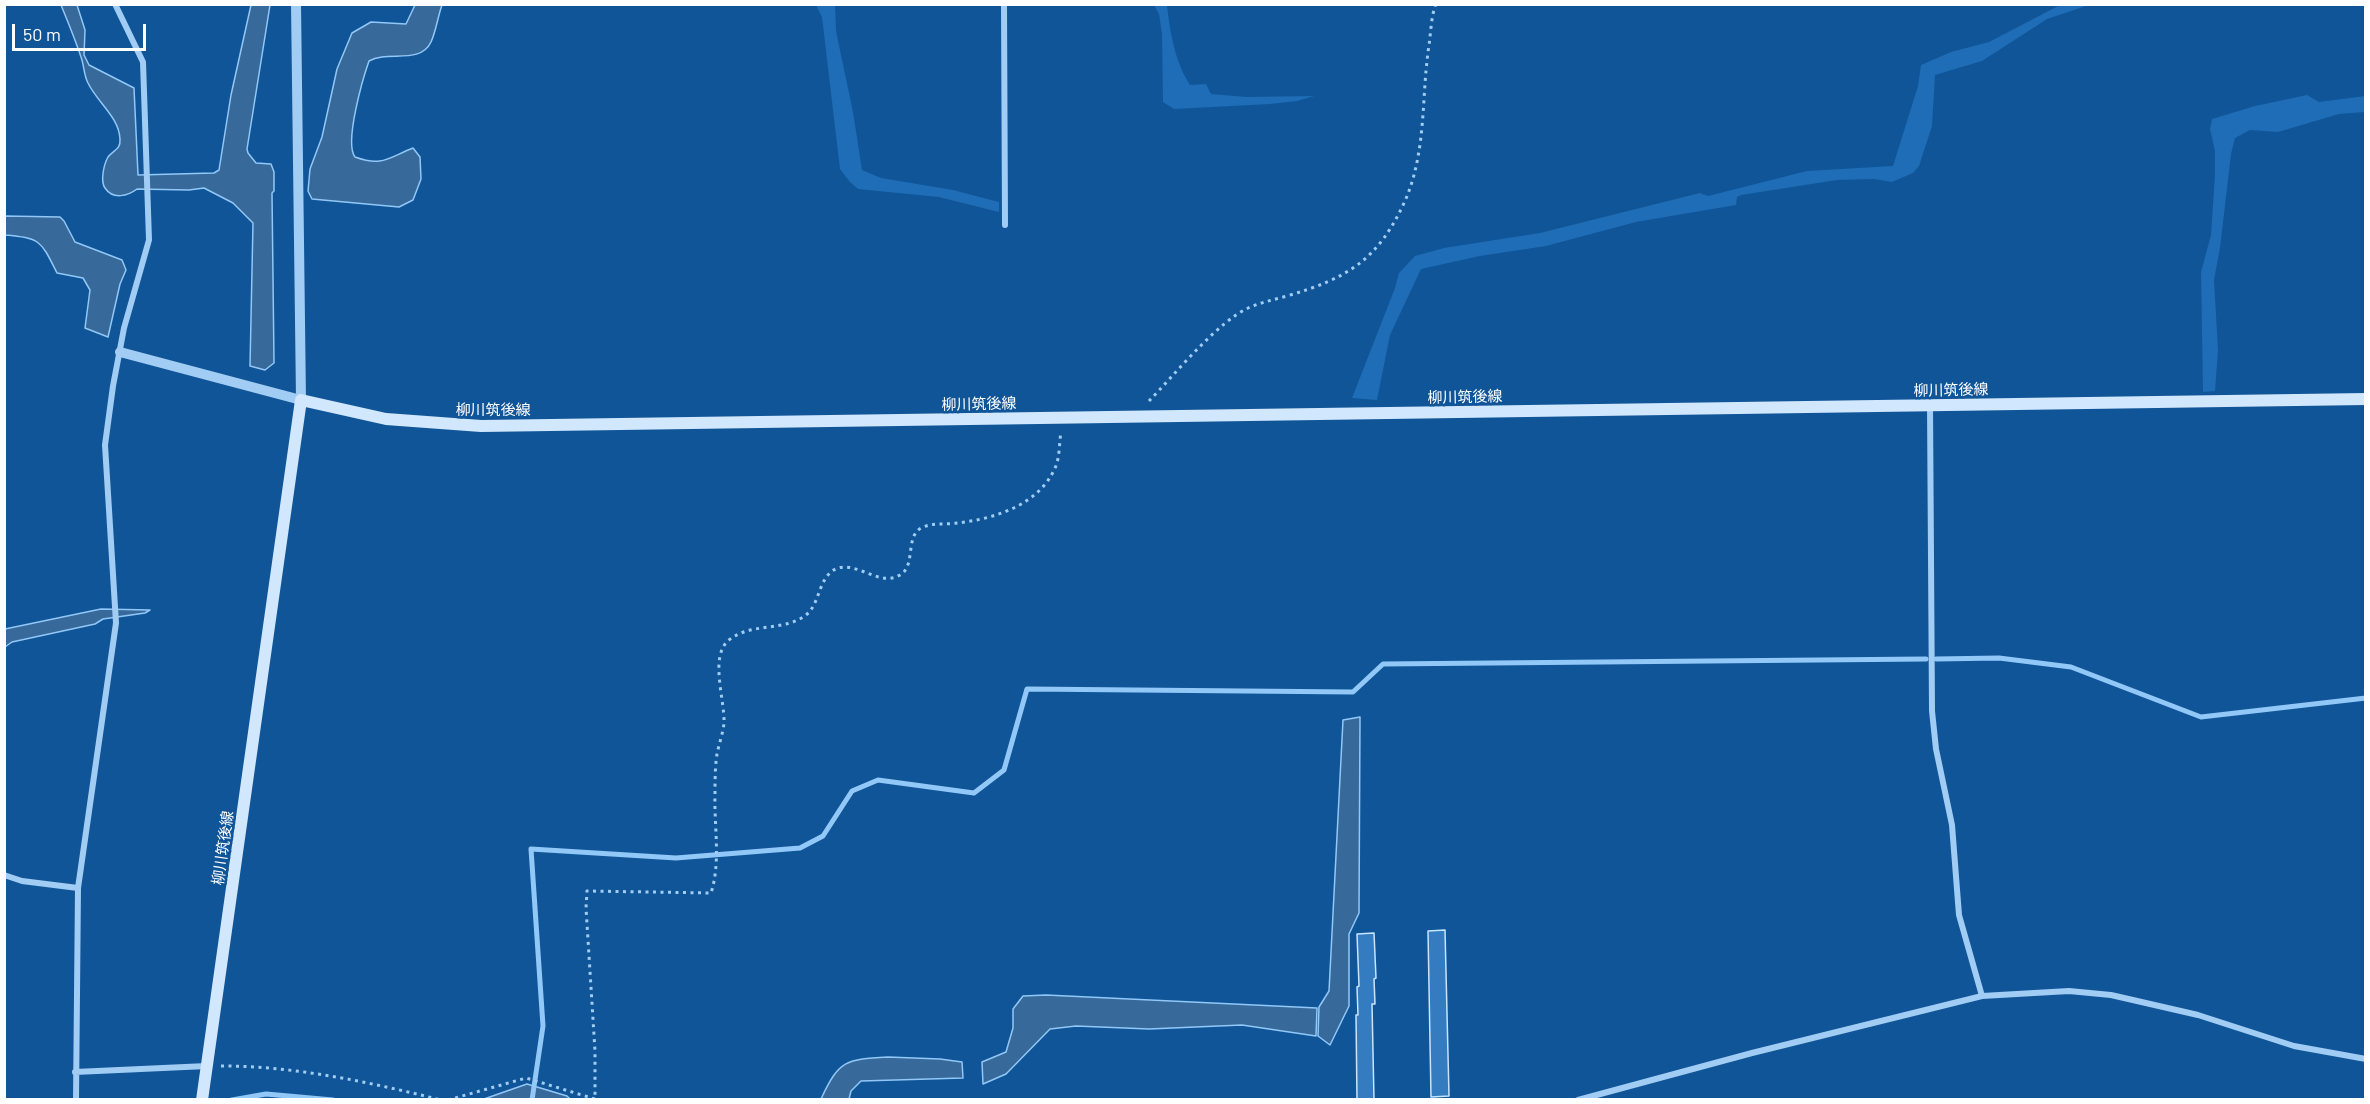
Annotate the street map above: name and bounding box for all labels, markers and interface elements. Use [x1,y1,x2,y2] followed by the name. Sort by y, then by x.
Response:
[15,12,148,50] scale bar
[23,23,61,45] text: 50 m
[1913,380,1989,400] street label: 柳川筑後線
[1427,387,1503,407] street label: 柳川筑後線
[941,394,1017,414] street label: 柳川筑後線
[456,401,530,419] street label: 柳川筑後線
[209,810,237,886] street label: 柳川筑後線

